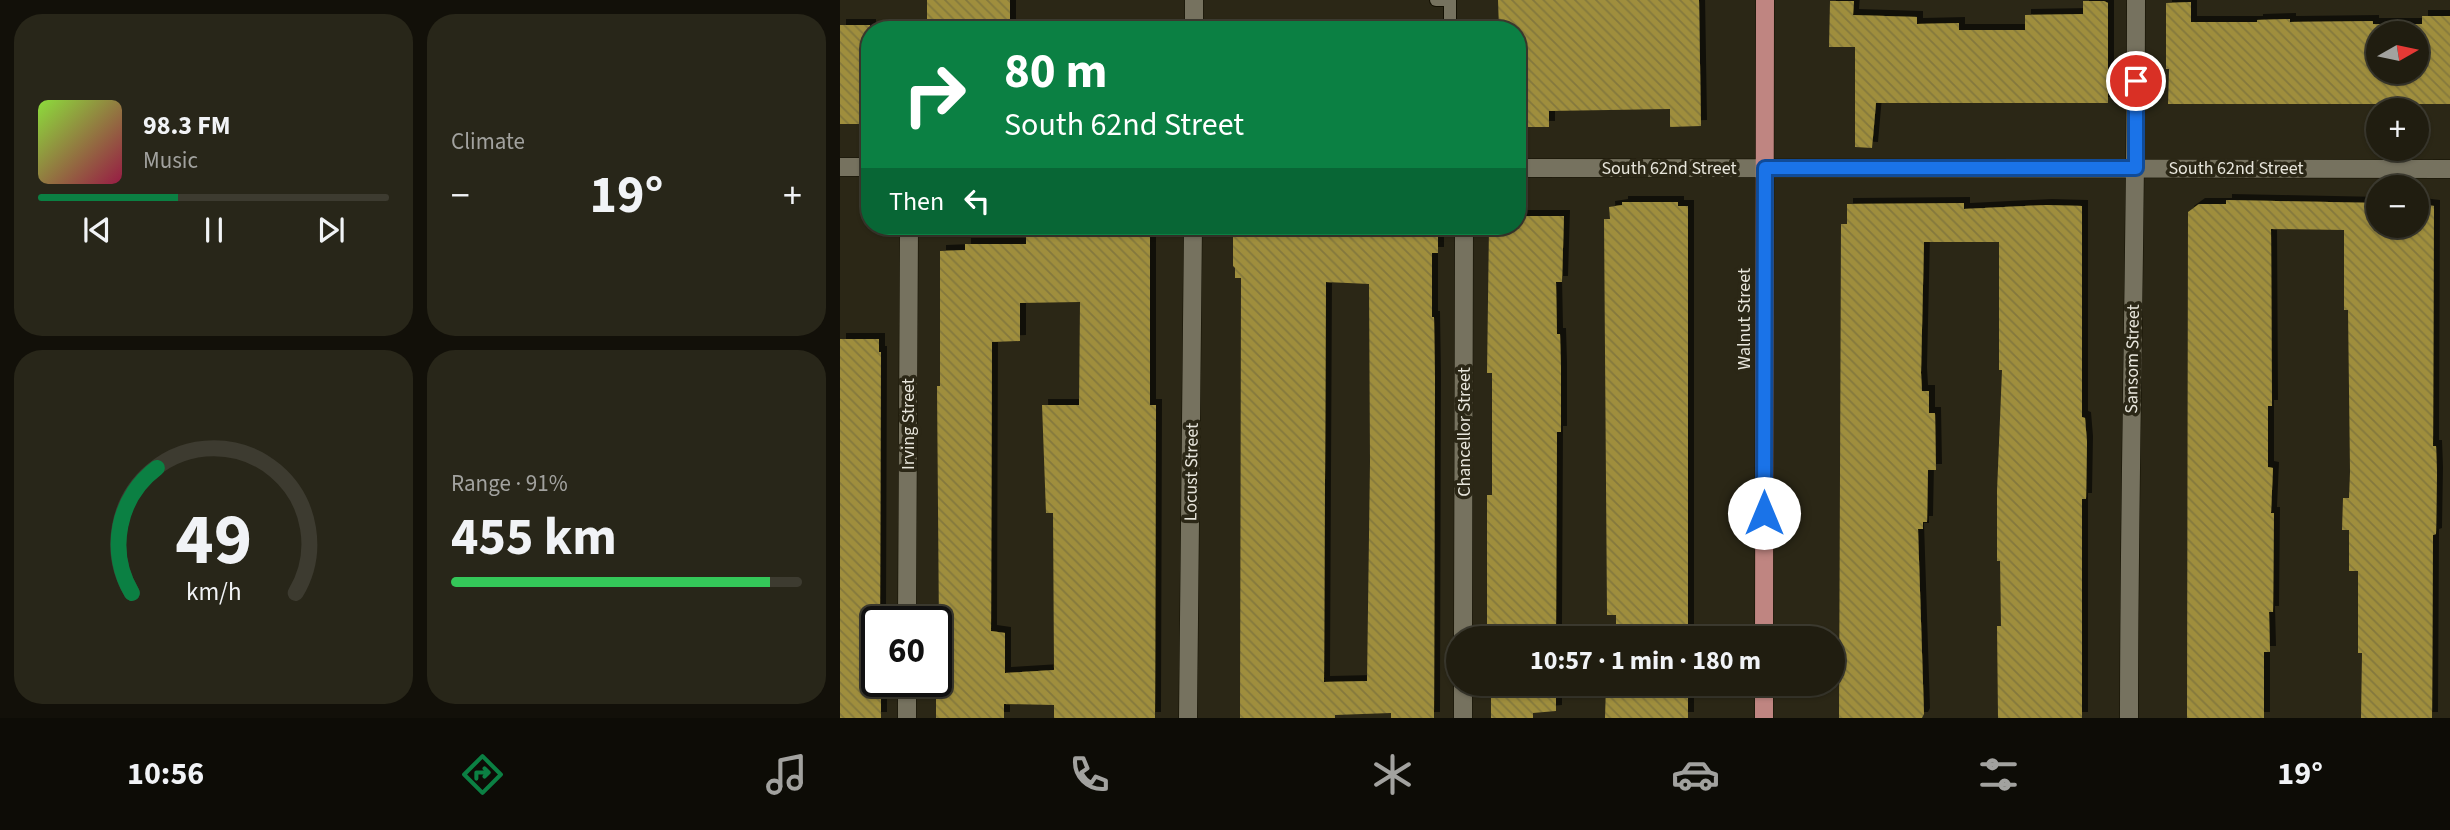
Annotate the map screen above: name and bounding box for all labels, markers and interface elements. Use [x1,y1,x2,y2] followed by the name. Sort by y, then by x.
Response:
[2366,21,2429,84] north arrow
[2366,21,2429,238] map controls
[1004,37,1108,107] text: 80 m
[889,49,980,140] icon: right
[2106,51,2166,111] pin
[2117,62,2155,100] icon: arrive
[2366,98,2429,161] button: +
[1004,102,1244,148] text: South 62nd Street
[143,107,231,144] text: 98.3 FM
[451,125,525,158] text: Climate
[143,144,198,177] text: Music
[1601,156,1737,181] street label: South 62nd Street
[2168,156,2304,181] street label: South 62nd Street
[590,159,663,233] text: 19°
[451,169,470,223] text: −
[783,169,802,223] text: +
[2366,175,2429,238] button: −
[958,182,996,220] icon: left
[889,183,944,220] text: Then
[78,211,116,249] icon: previous
[195,211,233,249] icon: pause
[312,211,350,249] icon: next
[1732,268,1757,370] street label: Walnut Street
[2119,304,2146,414] street label: Sansom Street
[1452,367,1477,497] street label: Chancellor Street
[896,378,921,470] street label: Irving Street
[1178,423,1205,521] street label: Locust Street
[451,467,568,500] text: Range · 91%
[1727,476,1801,550] position arrow
[175,488,252,592] text: 49
[451,501,617,575] text: 455 km
[186,574,241,610] text: km/h
[861,606,952,697] speed limit sign: 60
[1530,642,1761,679] text: 10:57 · 1 min · 180 m
[458,750,507,799] icon: directions
[762,750,811,799] icon: music
[1065,750,1114,799] icon: phone
[1368,750,1417,799] icon: climate
[1671,750,1720,799] icon: car
[1974,750,2023,799] icon: filters
[127,751,204,797] text: 10:56
[2277,751,2323,797] text: 19°

